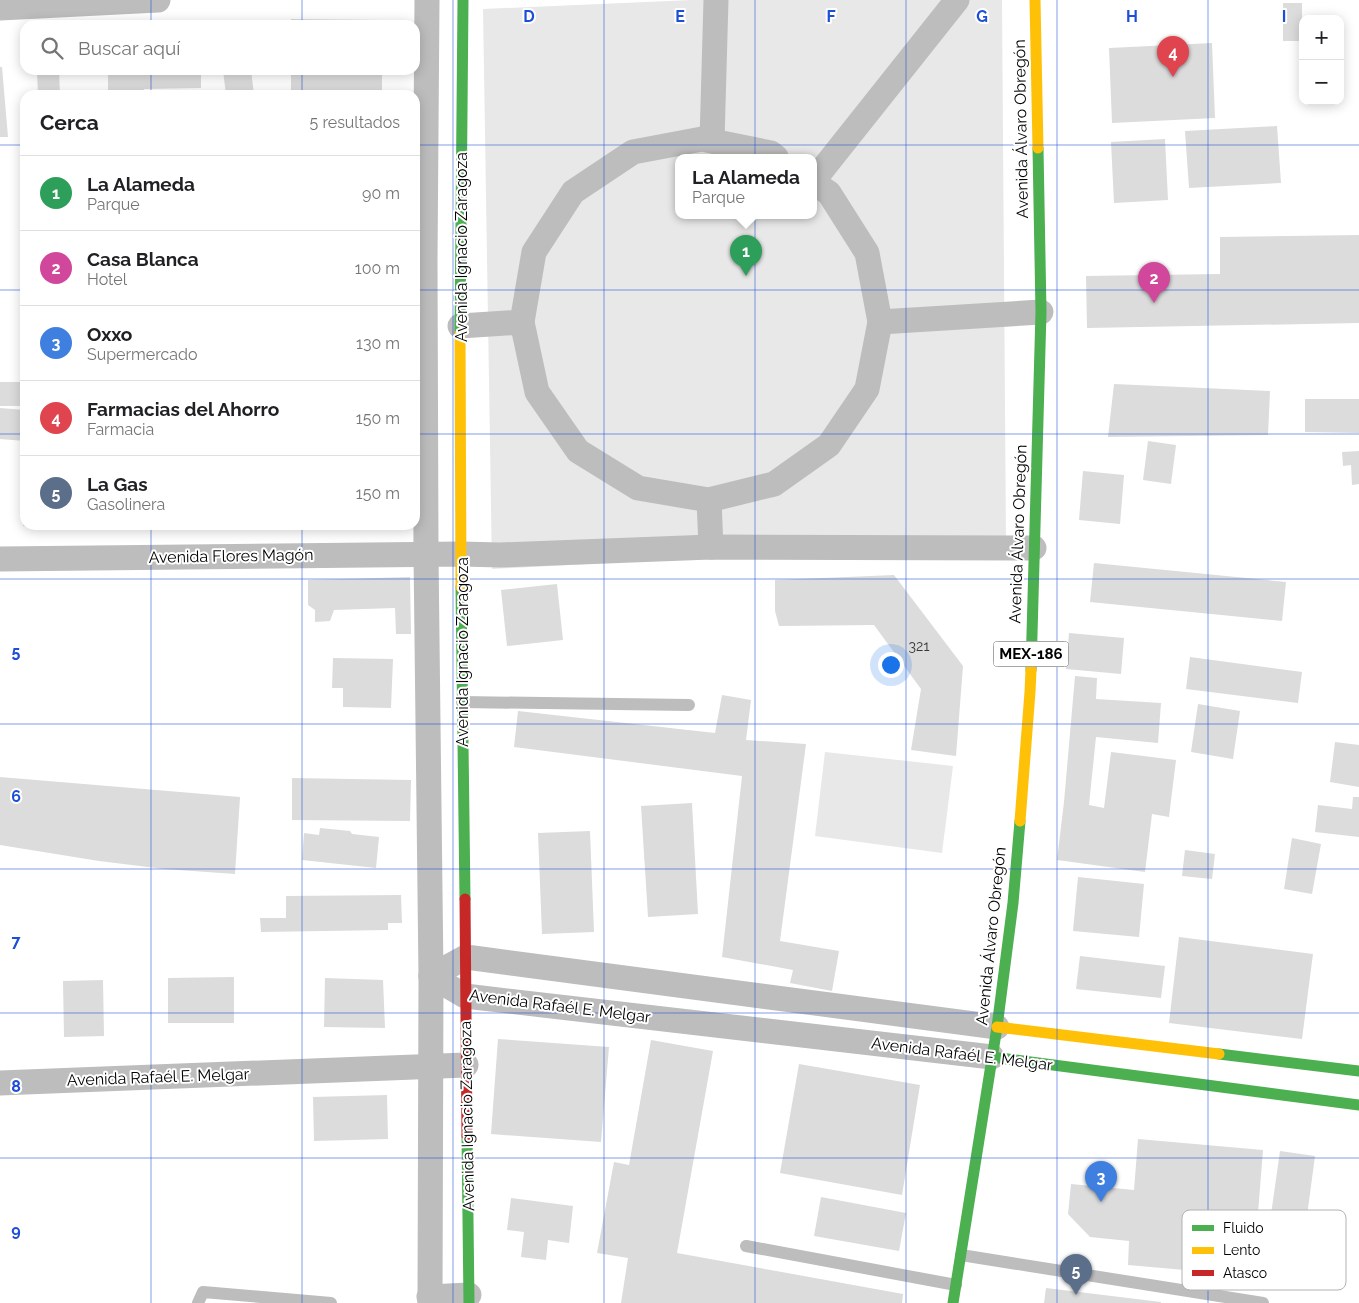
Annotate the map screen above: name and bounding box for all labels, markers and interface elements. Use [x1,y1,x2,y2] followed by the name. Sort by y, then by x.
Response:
[523,7,535,26] text: D
[675,7,685,26] text: E
[826,7,836,26] text: F
[976,7,988,26] text: G
[1126,7,1138,26] text: H
[1282,7,1286,26] text: I
[1299,15,1344,105] map controls
[1299,15,1344,60] button: +
[20,20,420,75] search box
[38,34,66,62] icon: search
[1157,36,1189,77] pin: 4
[78,37,180,59] text: Buscar aquí
[1009,39,1032,219] street label: Avenida Álvaro Obregón
[1299,60,1344,105] button: −
[40,110,99,135] text: Cerca
[310,113,400,132] text: 5 resultados
[452,152,471,342] street label: Avenida Ignacio Zaragoza
[675,154,817,219] popup
[692,166,800,188] text: La Alameda
[87,173,195,195] text: La Alameda
[52,184,60,203] text: 1
[362,184,400,203] text: 90 m
[692,188,745,207] text: Parque
[87,195,140,214] text: Parque
[730,235,762,276] pin: 1
[87,248,199,270] text: Casa Blanca
[51,259,61,278] text: 2
[355,259,400,278] text: 100 m
[1138,262,1170,303] pin: 2
[87,270,127,289] text: Hotel
[87,323,132,345] text: Oxxo
[52,334,60,353] text: 3
[356,334,400,353] text: 130 m
[87,345,198,364] text: Supermercado
[87,398,279,420] text: Farmacias del Ahorro
[51,409,61,428] text: 4
[356,409,400,428] text: 150 m
[87,420,154,439] text: Farmacia
[1004,444,1031,624] street label: Avenida Álvaro Obregón
[87,473,148,495] text: La Gas
[52,484,60,503] text: 5
[356,484,400,503] text: 150 m
[87,495,165,514] text: Gasolinera
[148,545,314,567] street label: Avenida Flores Magón
[453,557,472,747] street label: Avenida Ignacio Zaragoza
[909,638,929,654] house number: 321
[12,642,21,661] text: 5
[994,642,1068,666] road number: MEX-186
[878,652,904,678] your location
[11,787,21,806] text: 6
[971,846,1010,1026] street label: Avenida Álvaro Obregón
[12,932,21,951] text: 7
[468,985,652,1027] street label: Avenida Rafaél E. Melgar
[456,1021,478,1211] street label: Avenida Ignacio Zaragoza
[870,1033,1054,1075] street label: Avenida Rafaél E. Melgar
[66,1064,250,1090] street label: Avenida Rafaél E. Melgar
[11,1077,21,1096] text: 8
[1085,1161,1117,1202] pin: 3
[1182,1210,1346,1290] legend
[1223,1220,1263,1236] text: Fluido
[11,1221,21,1240] text: 9
[1223,1242,1260,1258] text: Lento
[1060,1254,1092,1295] pin: 5
[1223,1265,1267,1281] text: Atasco

